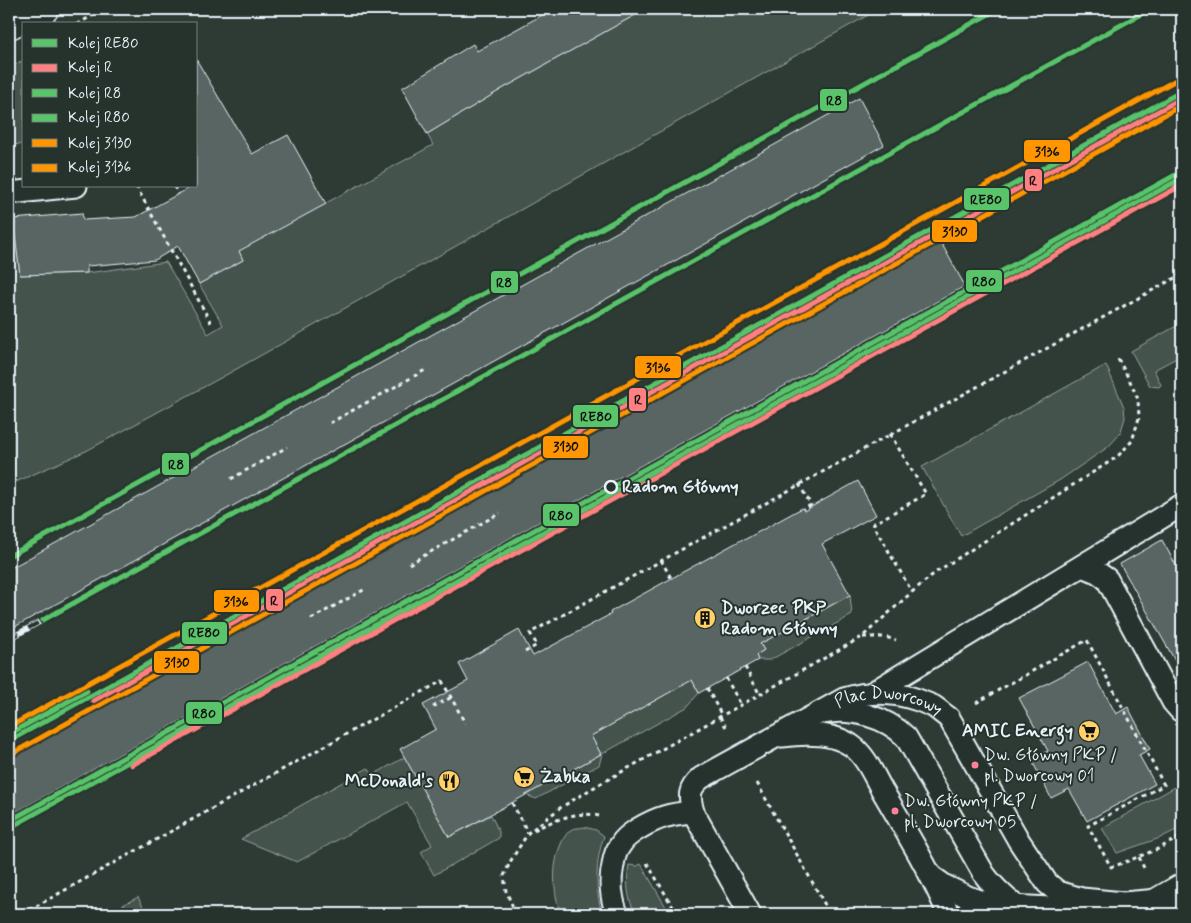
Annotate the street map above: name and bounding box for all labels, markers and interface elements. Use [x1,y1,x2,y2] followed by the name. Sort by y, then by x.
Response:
[22,22,198,188] legend
[68,34,139,54] text: Kolej RE80
[68,58,113,78] text: Kolej R
[68,84,121,104] text: Kolej R8
[819,88,848,112] line badge: R8
[826,92,842,110] text: R8
[68,108,130,128] text: Kolej R80
[68,134,132,154] text: Kolej 3130
[1023,139,1071,163] line badge: 3136
[1034,143,1060,161] text: 3136
[68,158,131,178] text: Kolej 3136
[1024,168,1043,192] line badge: R
[1029,172,1037,190] text: R
[963,187,1010,211] line badge: RE80
[970,191,1002,209] text: RE80
[931,219,978,243] line badge: 3130
[942,223,968,241] text: 3130
[965,269,1003,293] line badge: R80
[490,270,519,294] line badge: R8
[972,273,996,291] text: R80
[496,274,512,292] text: R8
[634,355,682,379] line badge: 3136
[645,359,671,377] text: 3136
[628,387,647,412] line badge: R
[634,391,642,409] text: R
[572,404,619,428] line badge: RE80
[580,408,612,426] text: RE80
[542,435,589,459] line badge: 3130
[553,438,579,456] text: 3130
[161,452,190,476] line badge: R8
[168,456,184,474] text: R8
[622,475,739,499] place label: Radom Główny
[604,480,618,494] marker: Radom Główny
[542,503,580,527] line badge: R80
[549,507,573,525] text: R80
[265,588,284,612] line badge: R
[213,589,260,613] line badge: 3136
[270,592,278,610] text: R
[223,593,249,611] text: 3136
[721,596,838,641] place label: Dworzec PKP Radom Główny
[693,606,717,630] building icon: Dworzec PKP Radom Główny
[181,621,228,645] line badge: RE80
[188,624,220,642] text: RE80
[153,650,200,674] line badge: 3130
[164,654,190,672] text: 3130
[830,681,948,721] street label: Plac Dworcowy
[185,701,223,725] line badge: R80
[192,705,216,723] text: R80
[962,719,1073,745] place label: AMIC Energy
[1077,719,1101,743] supermarket icon: AMIC Energy
[984,744,1117,787] place label: Dw. Główny PKP / pl. Dworcowy 01
[970,760,980,770] marker: Dw. Główny PKP / pl. Dworcowy 01
[512,765,536,789] supermarket icon: Żabka
[540,765,591,789] place label: Żabka
[345,769,433,793] place label: McDonald's
[437,769,461,793] restaurant icon: McDonald's
[904,790,1037,833] place label: Dw. Główny PKP / pl. Dworcowy 05
[890,806,900,816] marker: Dw. Główny PKP / pl. Dworcowy 05

